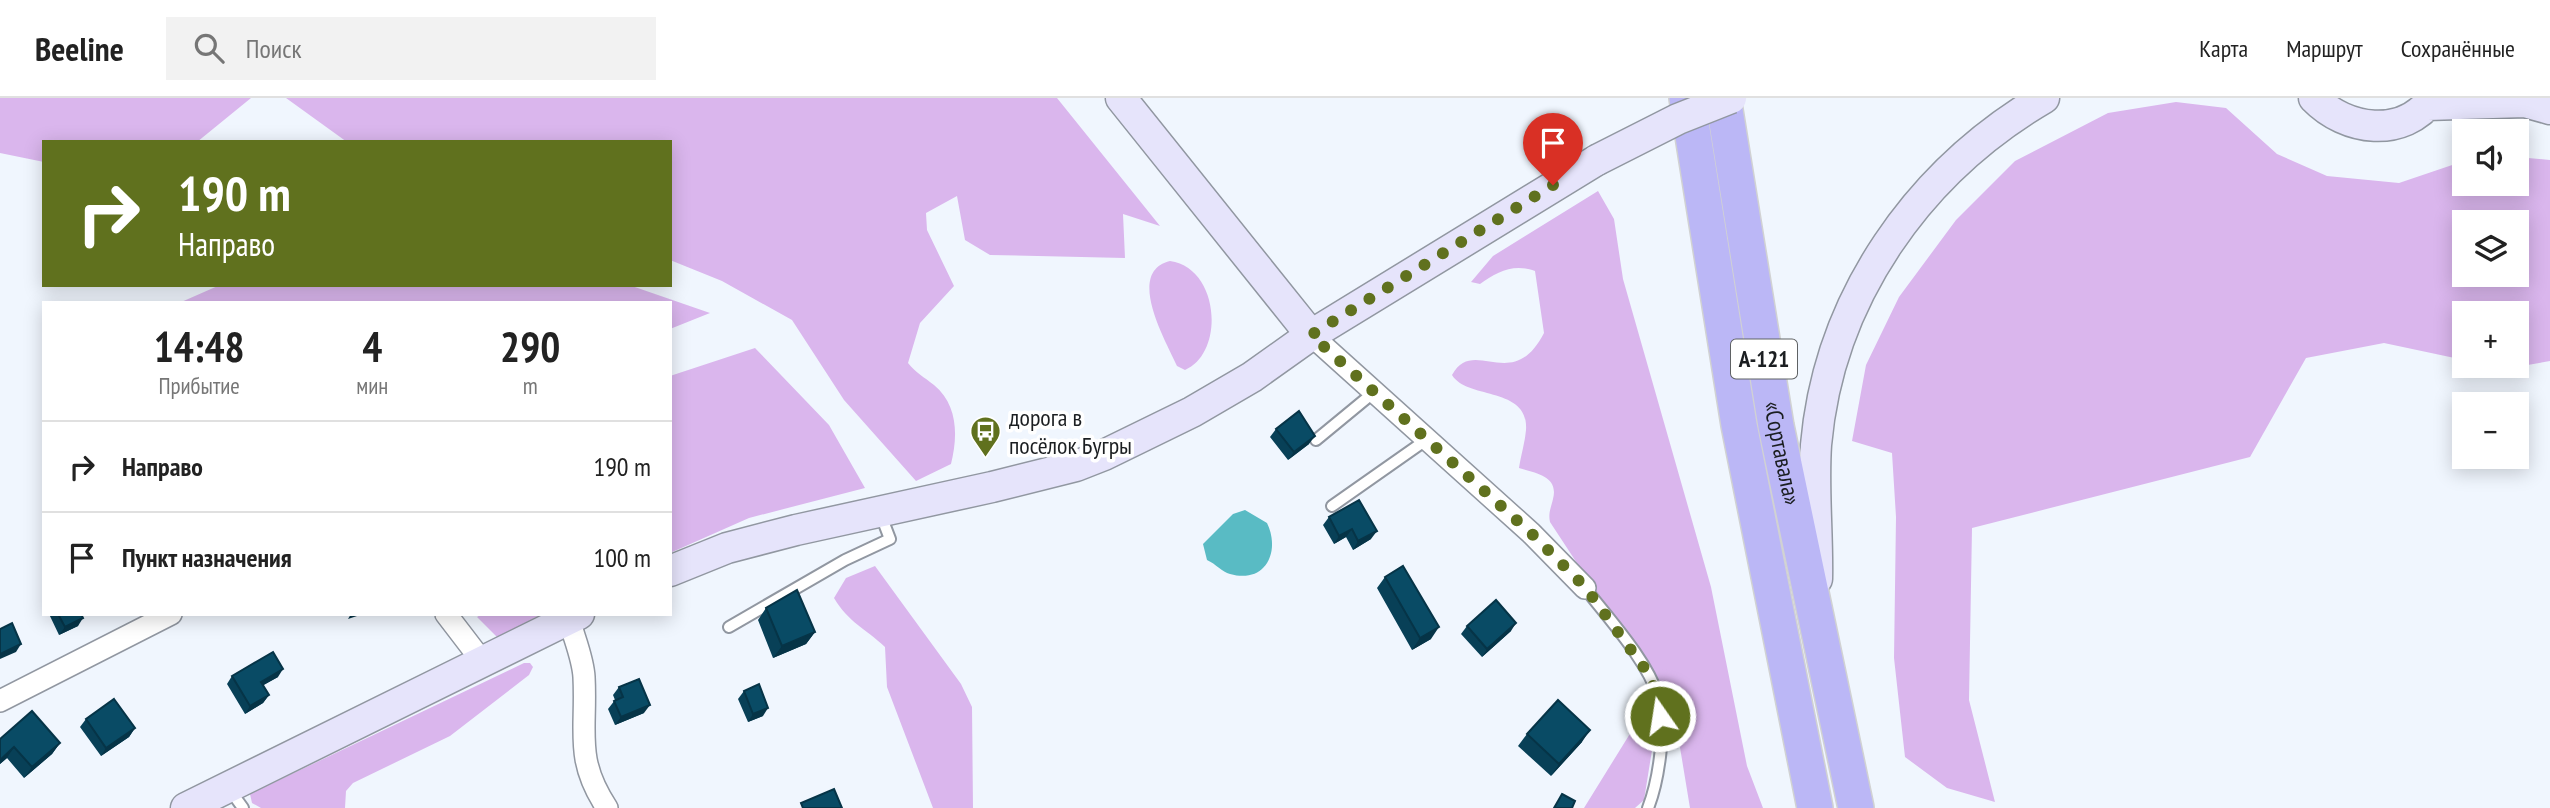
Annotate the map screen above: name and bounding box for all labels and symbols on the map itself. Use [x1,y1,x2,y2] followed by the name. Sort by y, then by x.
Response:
[1523,113,1583,185] pin
[1731,340,1797,378] road number: А-121
[1757,399,1808,508] street label: «Сортавала»
[1009,402,1132,461] place label: дорога в посёлок Бугры
[969,415,1003,459] bus stop icon: дорога в посёлок Бугры
[1623,679,1697,753] position arrow

